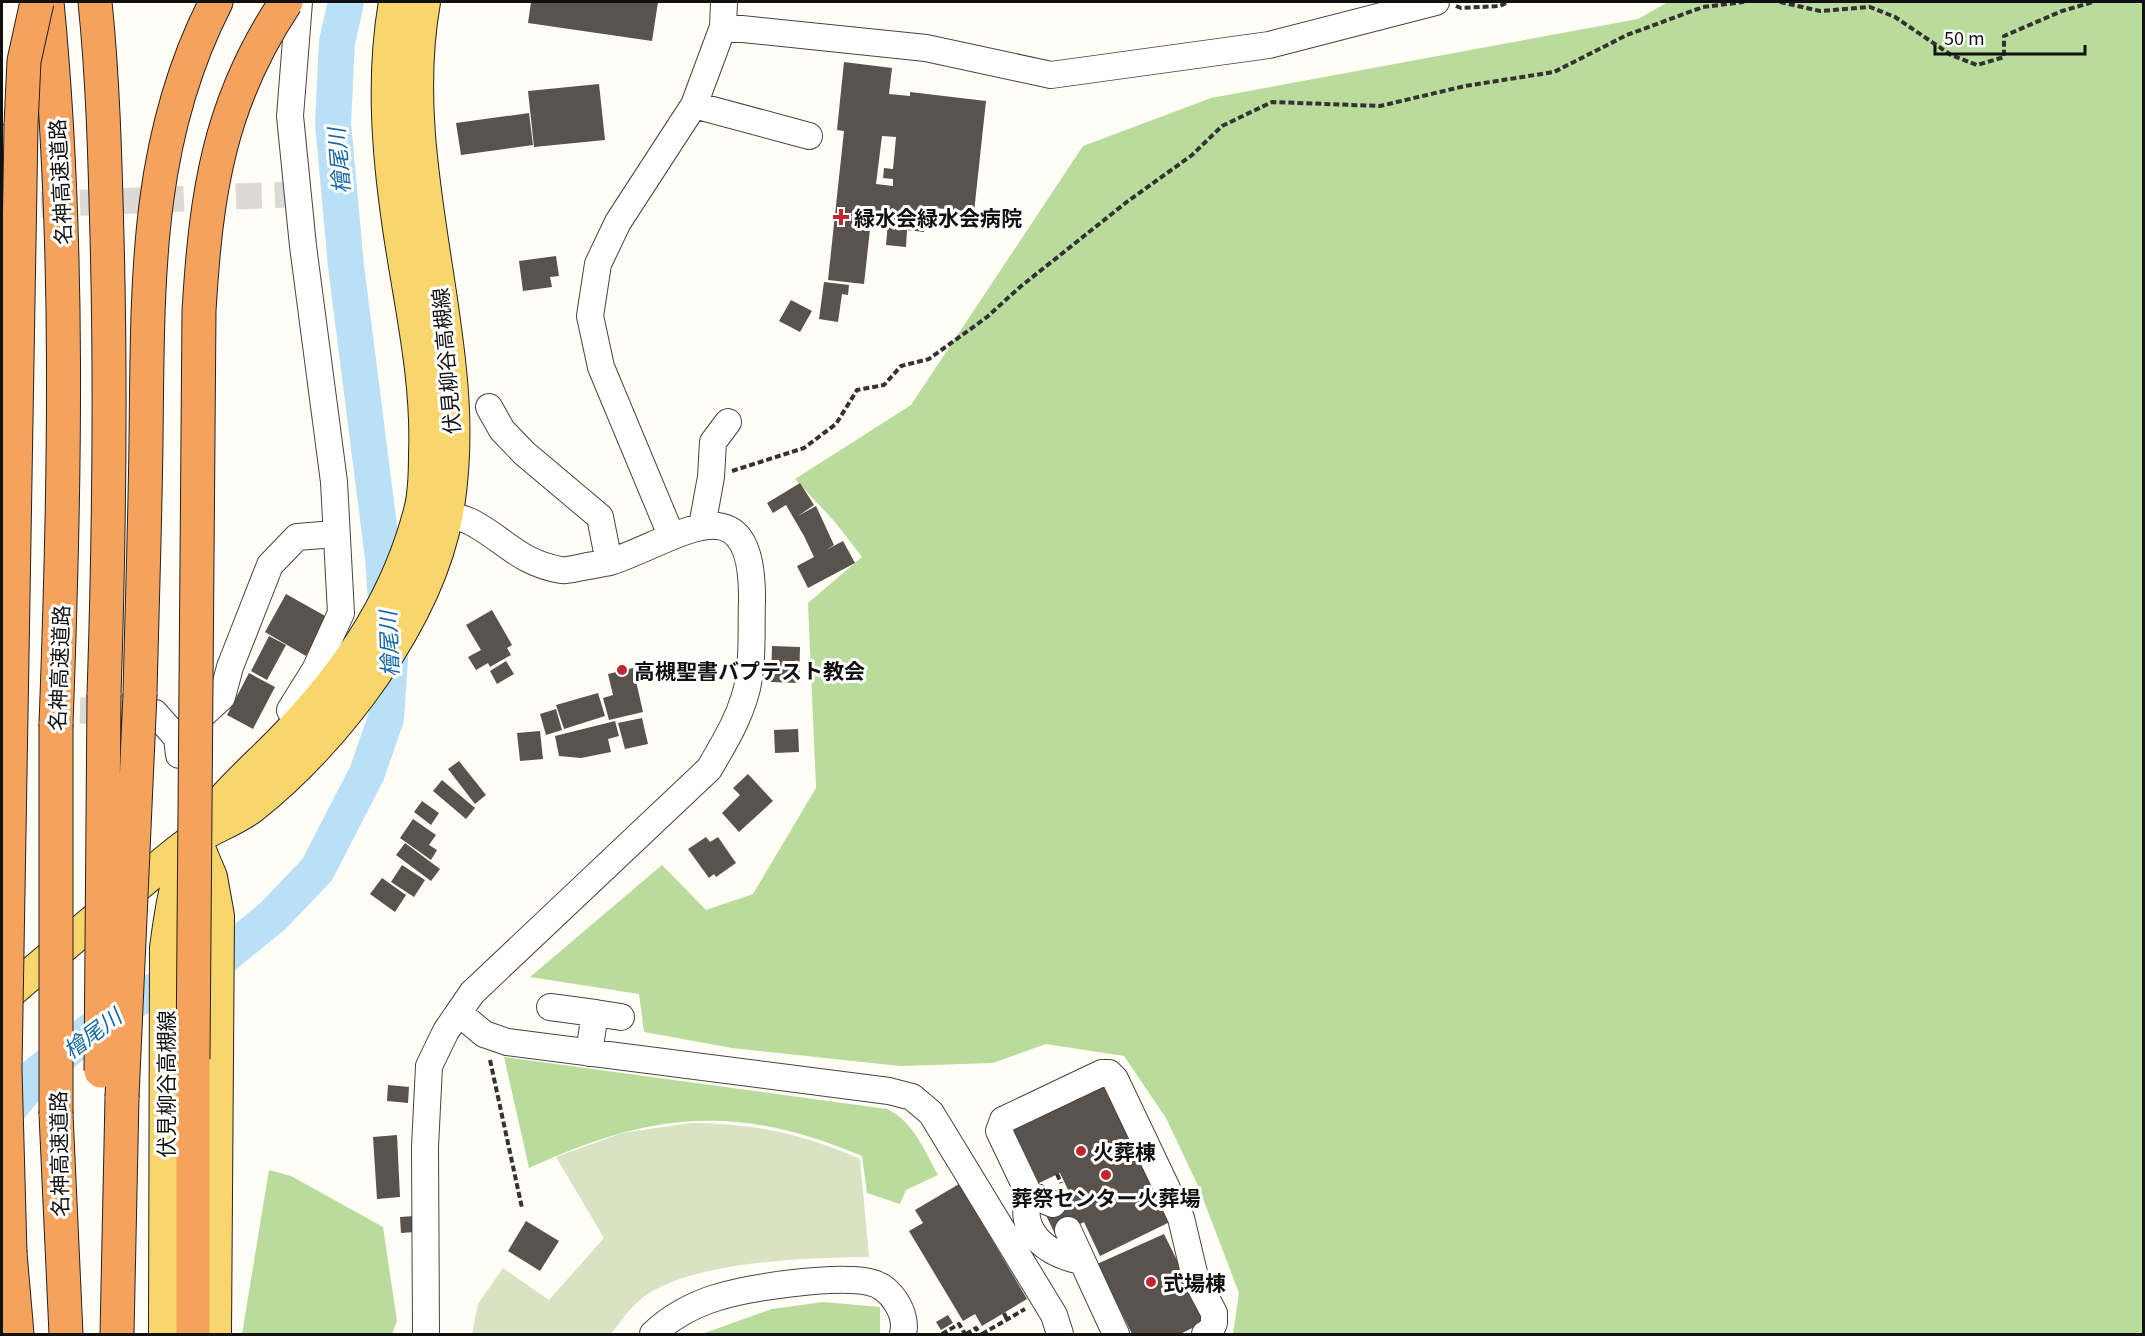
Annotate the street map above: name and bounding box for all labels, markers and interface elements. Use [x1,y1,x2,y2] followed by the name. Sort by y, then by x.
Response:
[1935,18,2085,56] scale bar
[1944,24,1985,50] text: 50 m
[41,118,77,246] street label: 名神高速道路
[318,125,356,195] water label: 檜尾川
[854,202,1022,232] place label: 緑水会緑水会病院
[832,208,850,226] marker: 緑水会緑水会病院
[424,286,466,436] street label: 伏見柳谷高槻線
[41,605,75,731] street label: 名神高速道路
[370,608,404,678] water label: 檜尾川
[634,655,865,685] place label: 高槻聖書バプテスト教会
[615,663,629,677] marker: 高槻聖書バプテスト教会
[55,998,129,1065] water label: 檜尾川
[150,1011,180,1158] street label: 伏見柳谷高槻線
[42,1091,74,1217] street label: 名神高速道路
[1093,1136,1156,1166] place label: 火葬棟
[1074,1144,1088,1158] marker: 火葬棟
[1099,1168,1113,1182] marker: 葬祭センター火葬場
[1012,1182,1201,1212] place label: 葬祭センター火葬場
[1163,1267,1226,1297] place label: 式場棟
[1144,1275,1158,1289] marker: 式場棟

